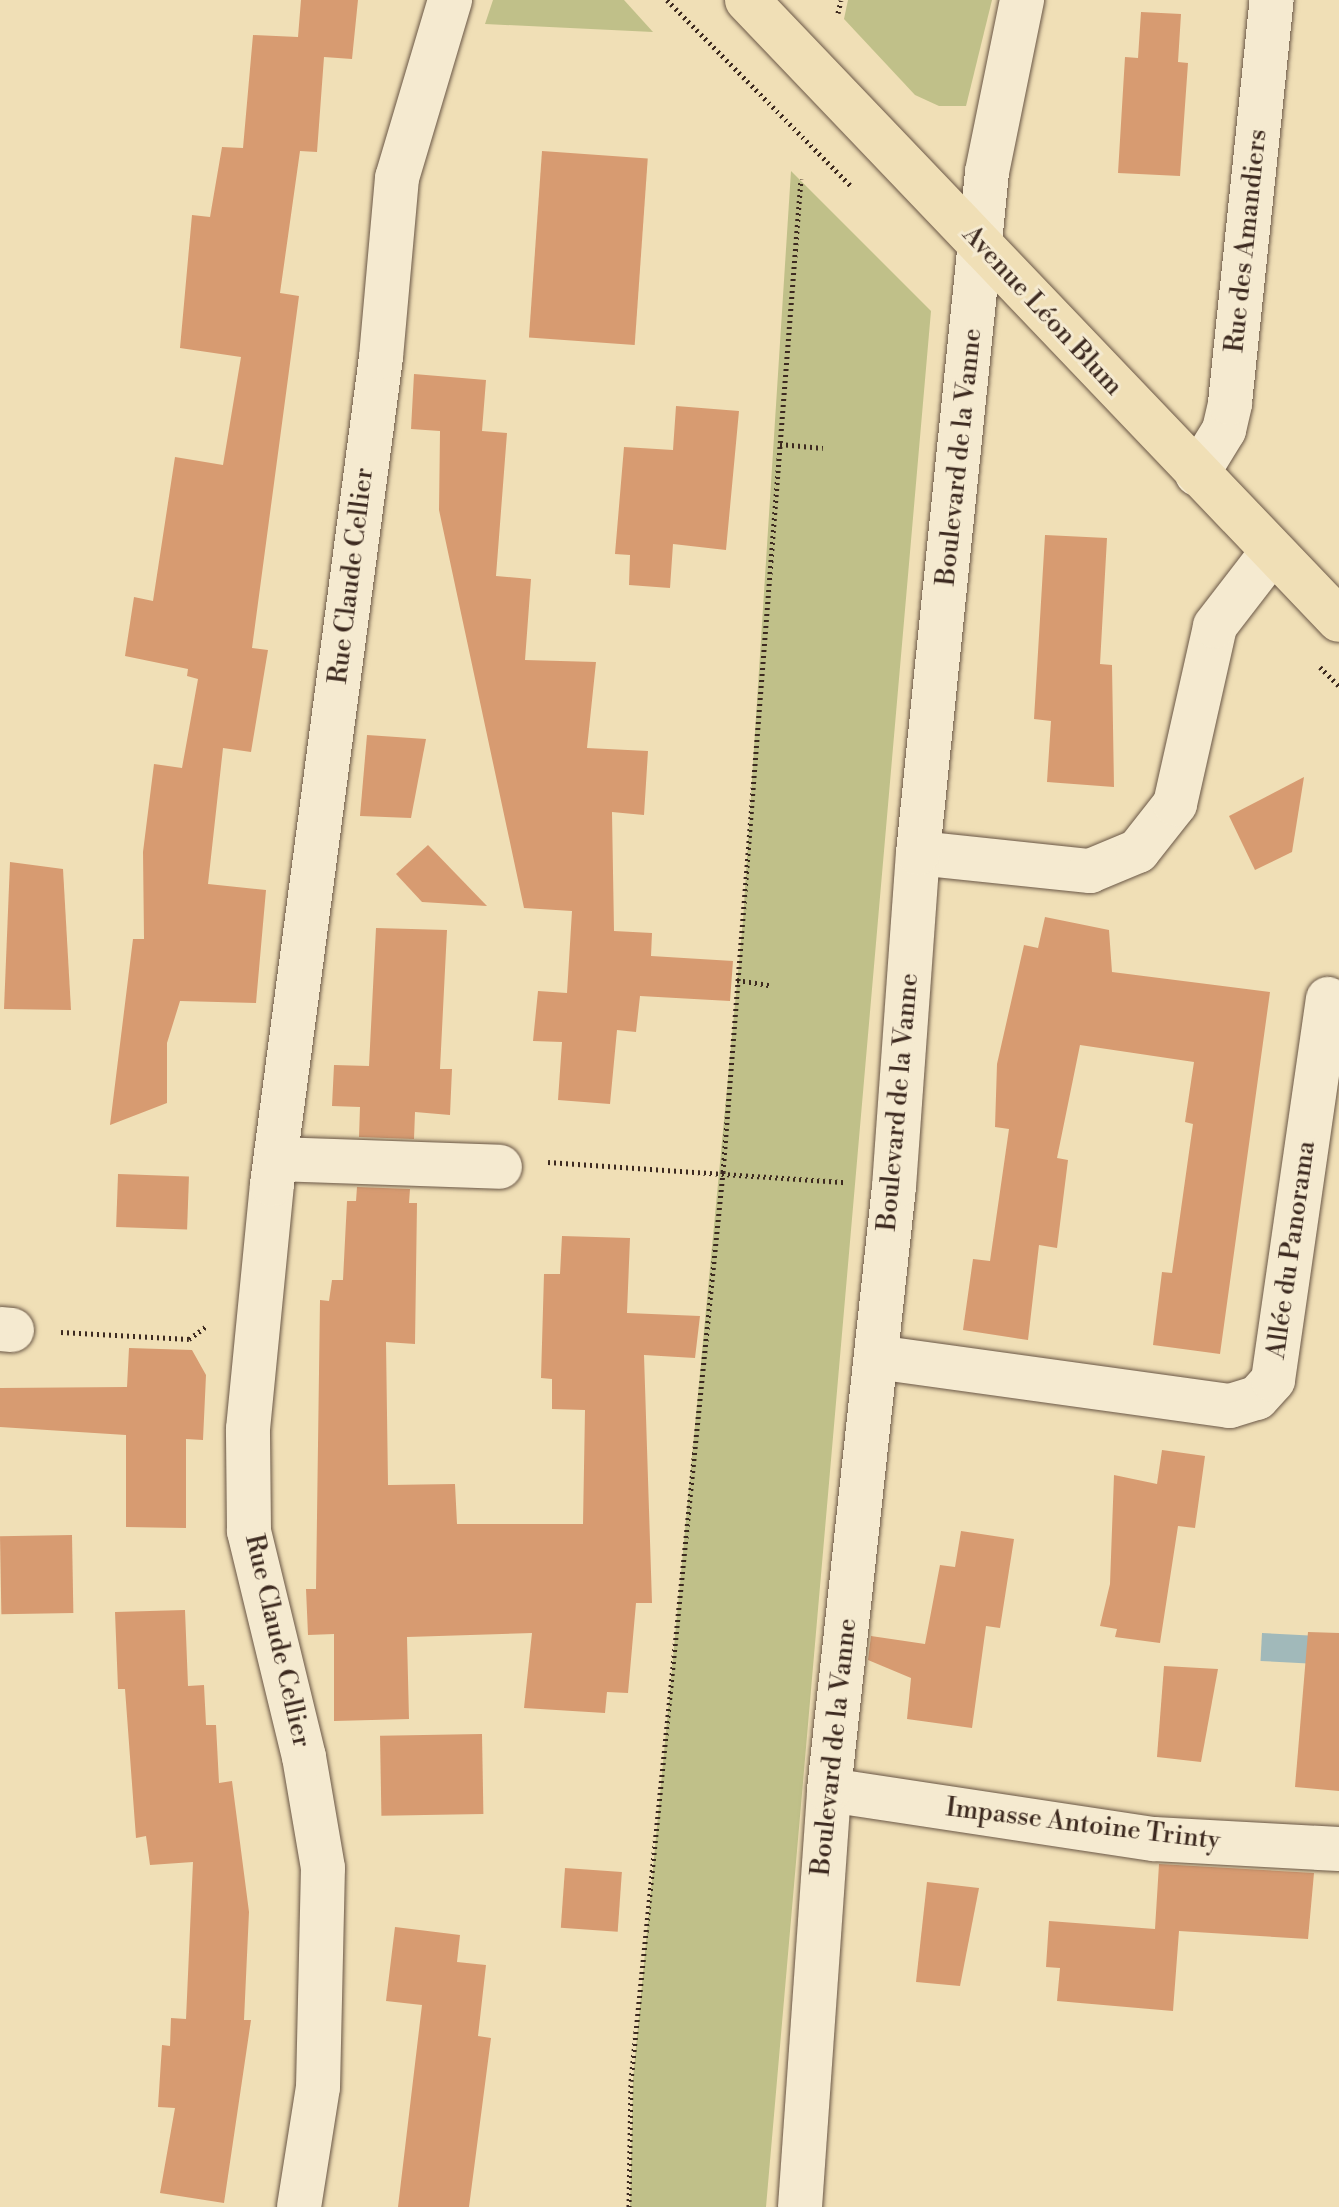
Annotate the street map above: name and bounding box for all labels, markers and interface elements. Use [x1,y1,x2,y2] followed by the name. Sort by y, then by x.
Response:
[1220,128,1274,354] street label: Rue des Amandiers
[955,220,1129,402] street label: Avenue Léon Blum
[931,327,989,587] street label: Boulevard de la Vanne
[323,466,381,686] street label: Rue Claude Cellier
[872,972,926,1232] street label: Boulevard de la Vanne
[1261,1139,1323,1361] street label: Allée du Panorama
[237,1532,317,1750] street label: Rue Claude Cellier
[806,1617,864,1877] street label: Boulevard de la Vanne
[944,1793,1222,1857] street label: Impasse Antoine Trinty

